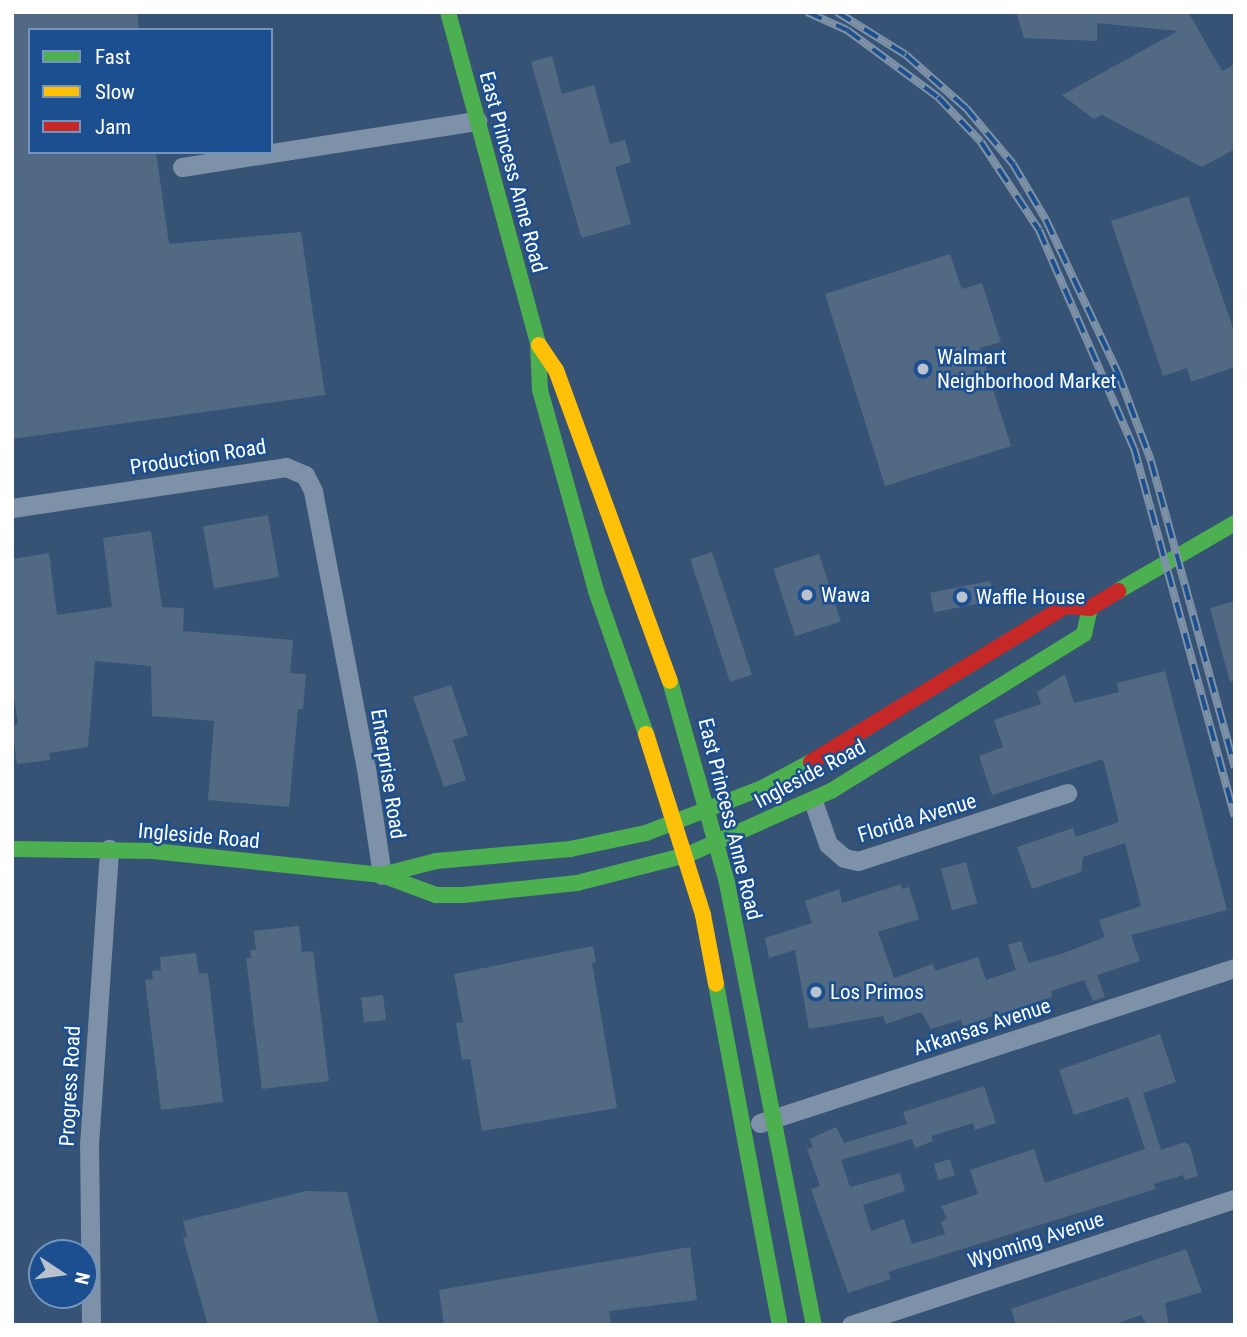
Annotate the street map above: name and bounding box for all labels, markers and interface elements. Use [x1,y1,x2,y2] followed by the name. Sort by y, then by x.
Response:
[28,28,273,154] legend
[95,45,131,69] text: Fast
[474,69,552,275] street label: East Princess Anne Road
[95,80,135,104] text: Slow
[95,115,131,139] text: Jam
[937,344,1117,394] place label: Walmart Neighborhood Market
[915,361,931,377] marker: Walmart Neighborhood Market
[128,434,268,480] street label: Production Road
[821,582,870,608] place label: Wawa
[976,584,1085,610] place label: Waffle House
[799,587,815,603] marker: Wawa
[954,589,970,605] marker: Waffle House
[365,707,411,841] street label: Enterprise Road
[693,716,767,922] street label: East Princess Anne Road
[750,734,870,814] street label: Ingleside Road
[855,788,979,848] street label: Florida Avenue
[137,818,261,854] street label: Ingleside Road
[830,979,924,1005] place label: Los Primos
[808,984,824,1000] marker: Los Primos
[910,993,1054,1061] street label: Arkansas Avenue
[54,1025,86,1147] street label: Progress Road
[965,1206,1107,1274] street label: Wyoming Avenue
[28,1239,98,1309] north arrow
[69,1270,95,1287] text: N

